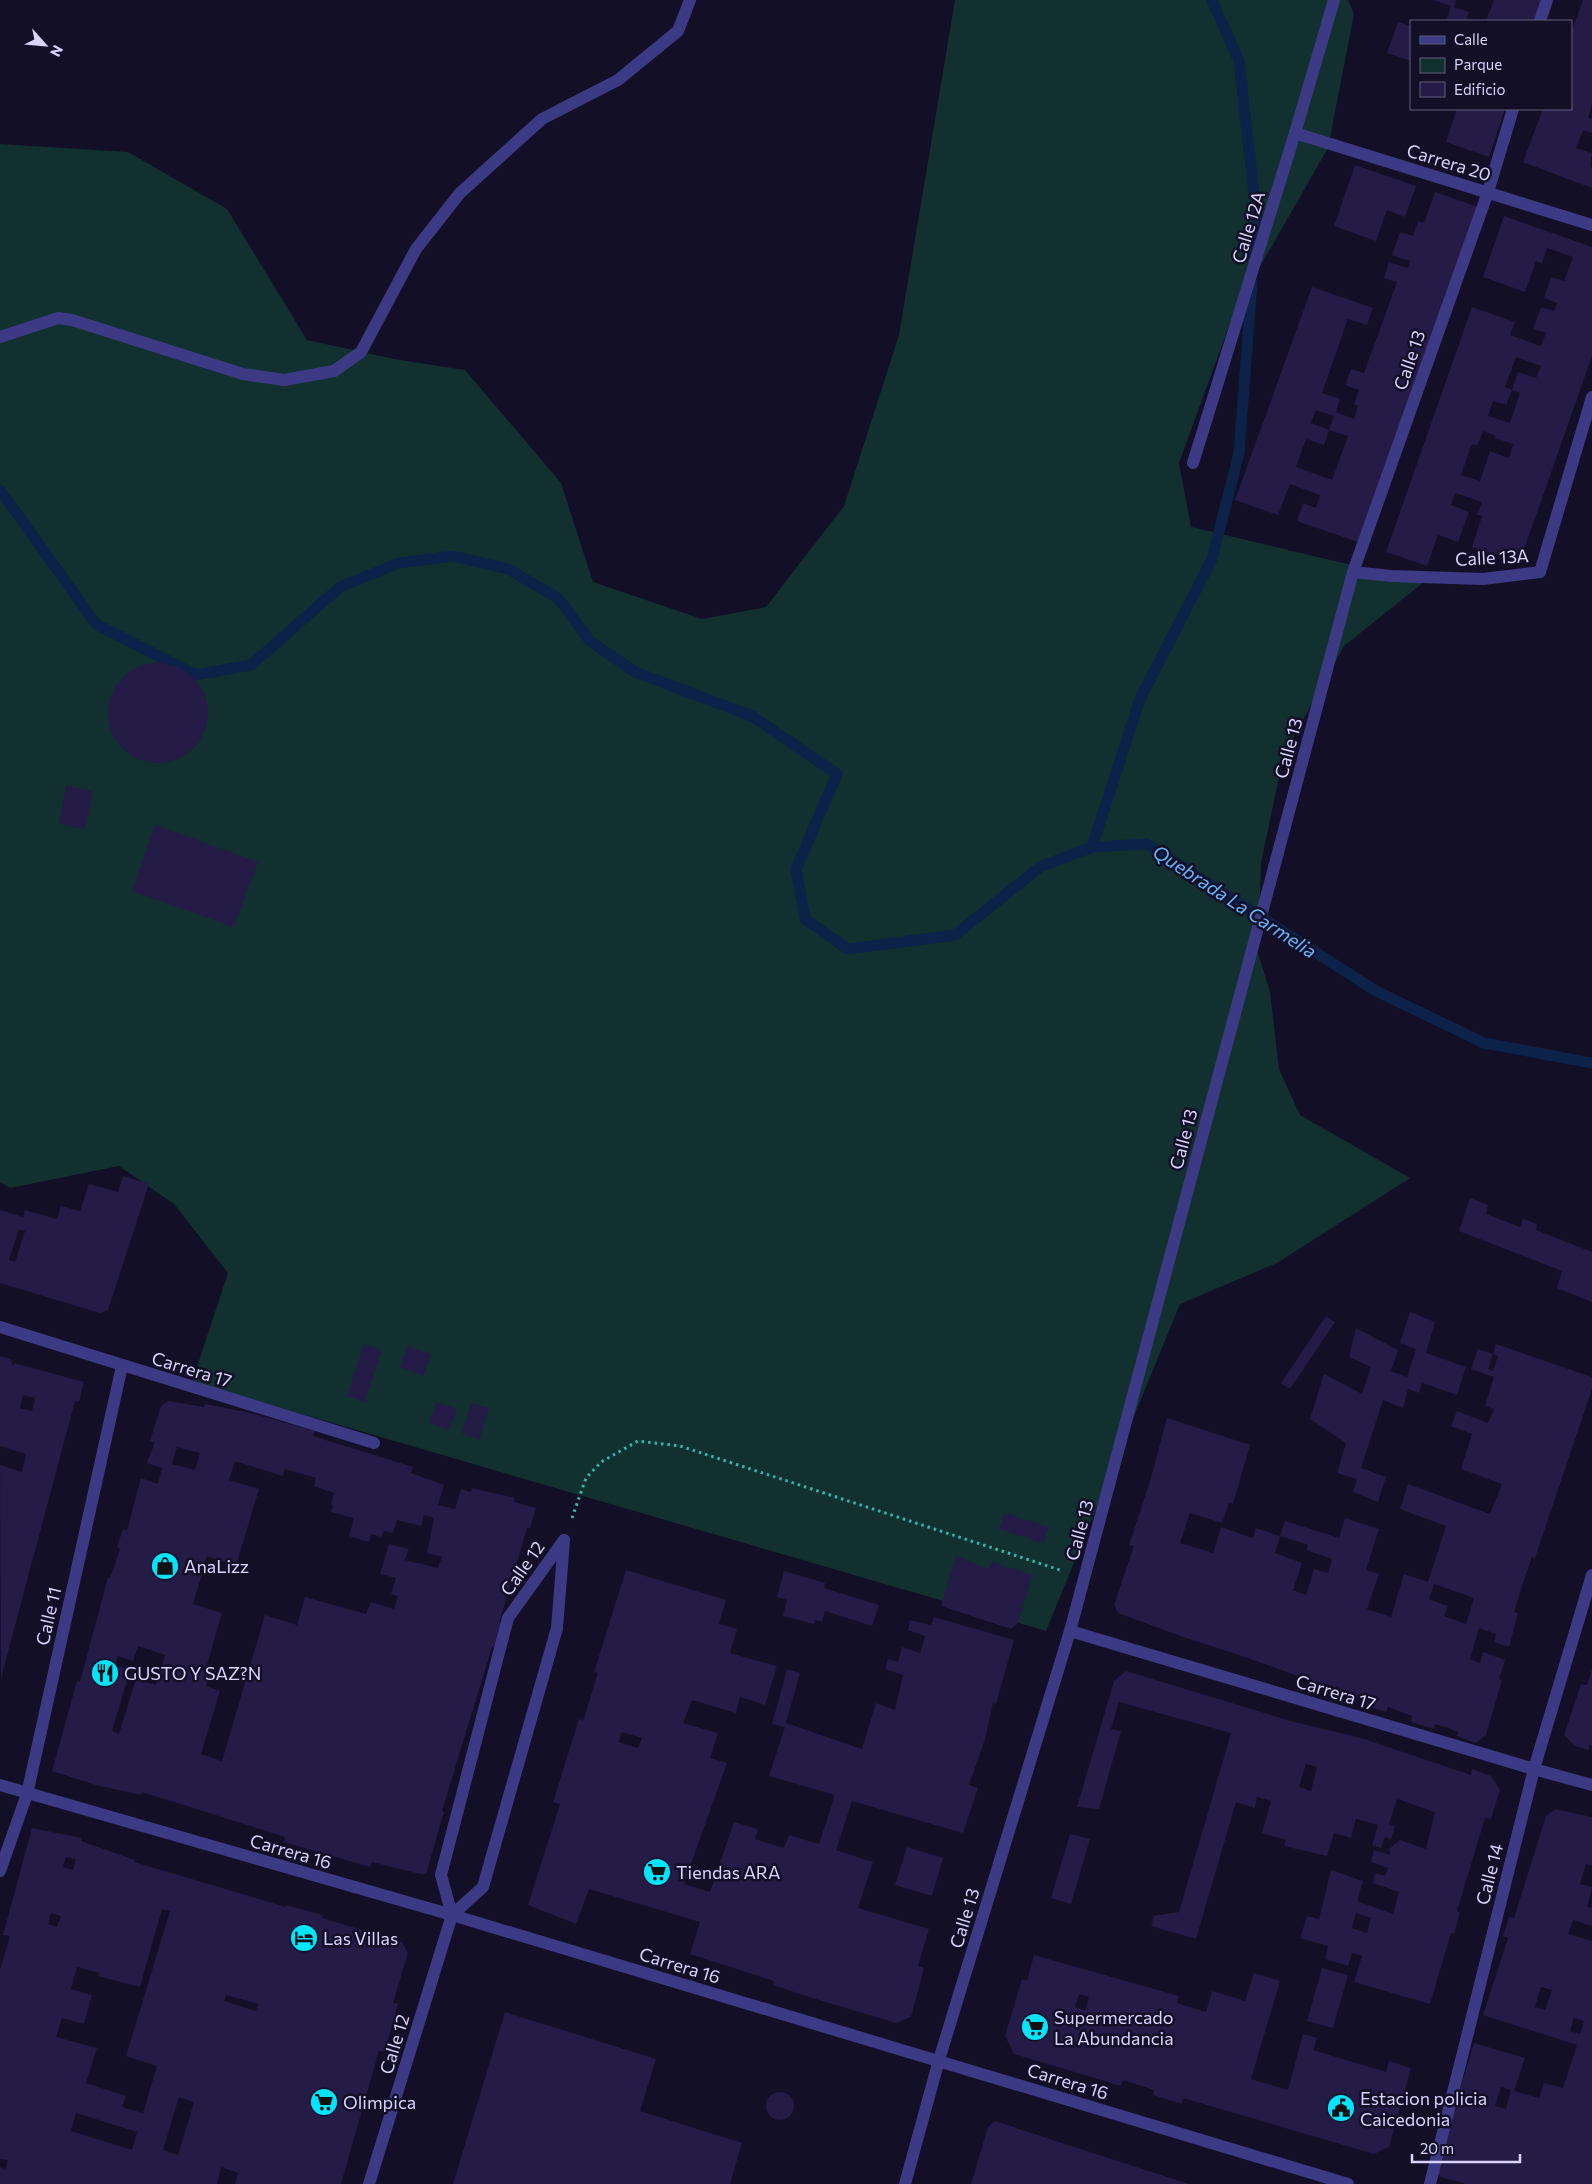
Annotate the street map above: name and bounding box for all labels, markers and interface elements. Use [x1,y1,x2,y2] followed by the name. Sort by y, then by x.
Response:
[20,20,70,70] north arrow
[1410,20,1572,110] legend
[1454,30,1488,48] text: Calle
[47,43,67,60] text: N
[1454,55,1502,73] text: Parque
[1454,80,1505,98] text: Edificio
[1404,139,1494,185] street label: Carrera 20
[1227,188,1269,266] street label: Calle 12A
[1389,327,1429,393] street label: Calle 13
[1455,544,1529,570] street label: Calle 13A
[1269,715,1307,781] street label: Calle 13
[1149,839,1321,963] water label: Quebrada La Carmelia
[1164,1106,1202,1172] street label: Calle 13
[149,1346,235,1392] street label: Carrera 17
[1060,1497,1098,1563] street label: Calle 13
[495,1536,549,1600] street label: Calle 12
[150,1551,180,1581] shop icon: AnaLizz
[184,1555,249,1577] place label: AnaLizz
[31,1585,65,1647] street label: Calle 11
[90,1658,120,1688] restaurant icon: GUSTO Y SAZ?N
[124,1662,261,1684] place label: GUSTO Y SAZ?N
[1293,1669,1379,1715] street label: Carrera 17
[248,1829,334,1873] street label: Carrera 16
[1471,1841,1507,1907] street label: Calle 14
[642,1857,672,1887] supermarket icon: Tiendas ARA
[676,1861,780,1883] place label: Tiendas ARA
[944,1885,984,1951] street label: Calle 13
[289,1923,319,1953] hotel icon: Las Villas
[323,1927,398,1949] place label: Las Villas
[637,1942,723,1988] street label: Carrera 16
[1054,2006,1174,2049] place label: Supermercado La Abundancia
[374,2011,414,2077] street label: Calle 12
[1020,2012,1050,2042] supermarket icon: Supermercado La Abundancia
[1025,2058,1111,2104] street label: Carrera 16
[309,2087,339,2117] supermarket icon: Olimpica
[1360,2087,1487,2130] place label: Estacion policia Caicedonia
[343,2091,416,2113] place label: Olimpica
[1326,2093,1356,2123] public building icon: Estacion policia Caicedonia
[1412,2132,1520,2164] scale bar
[1420,2139,1454,2157] text: 20 m

